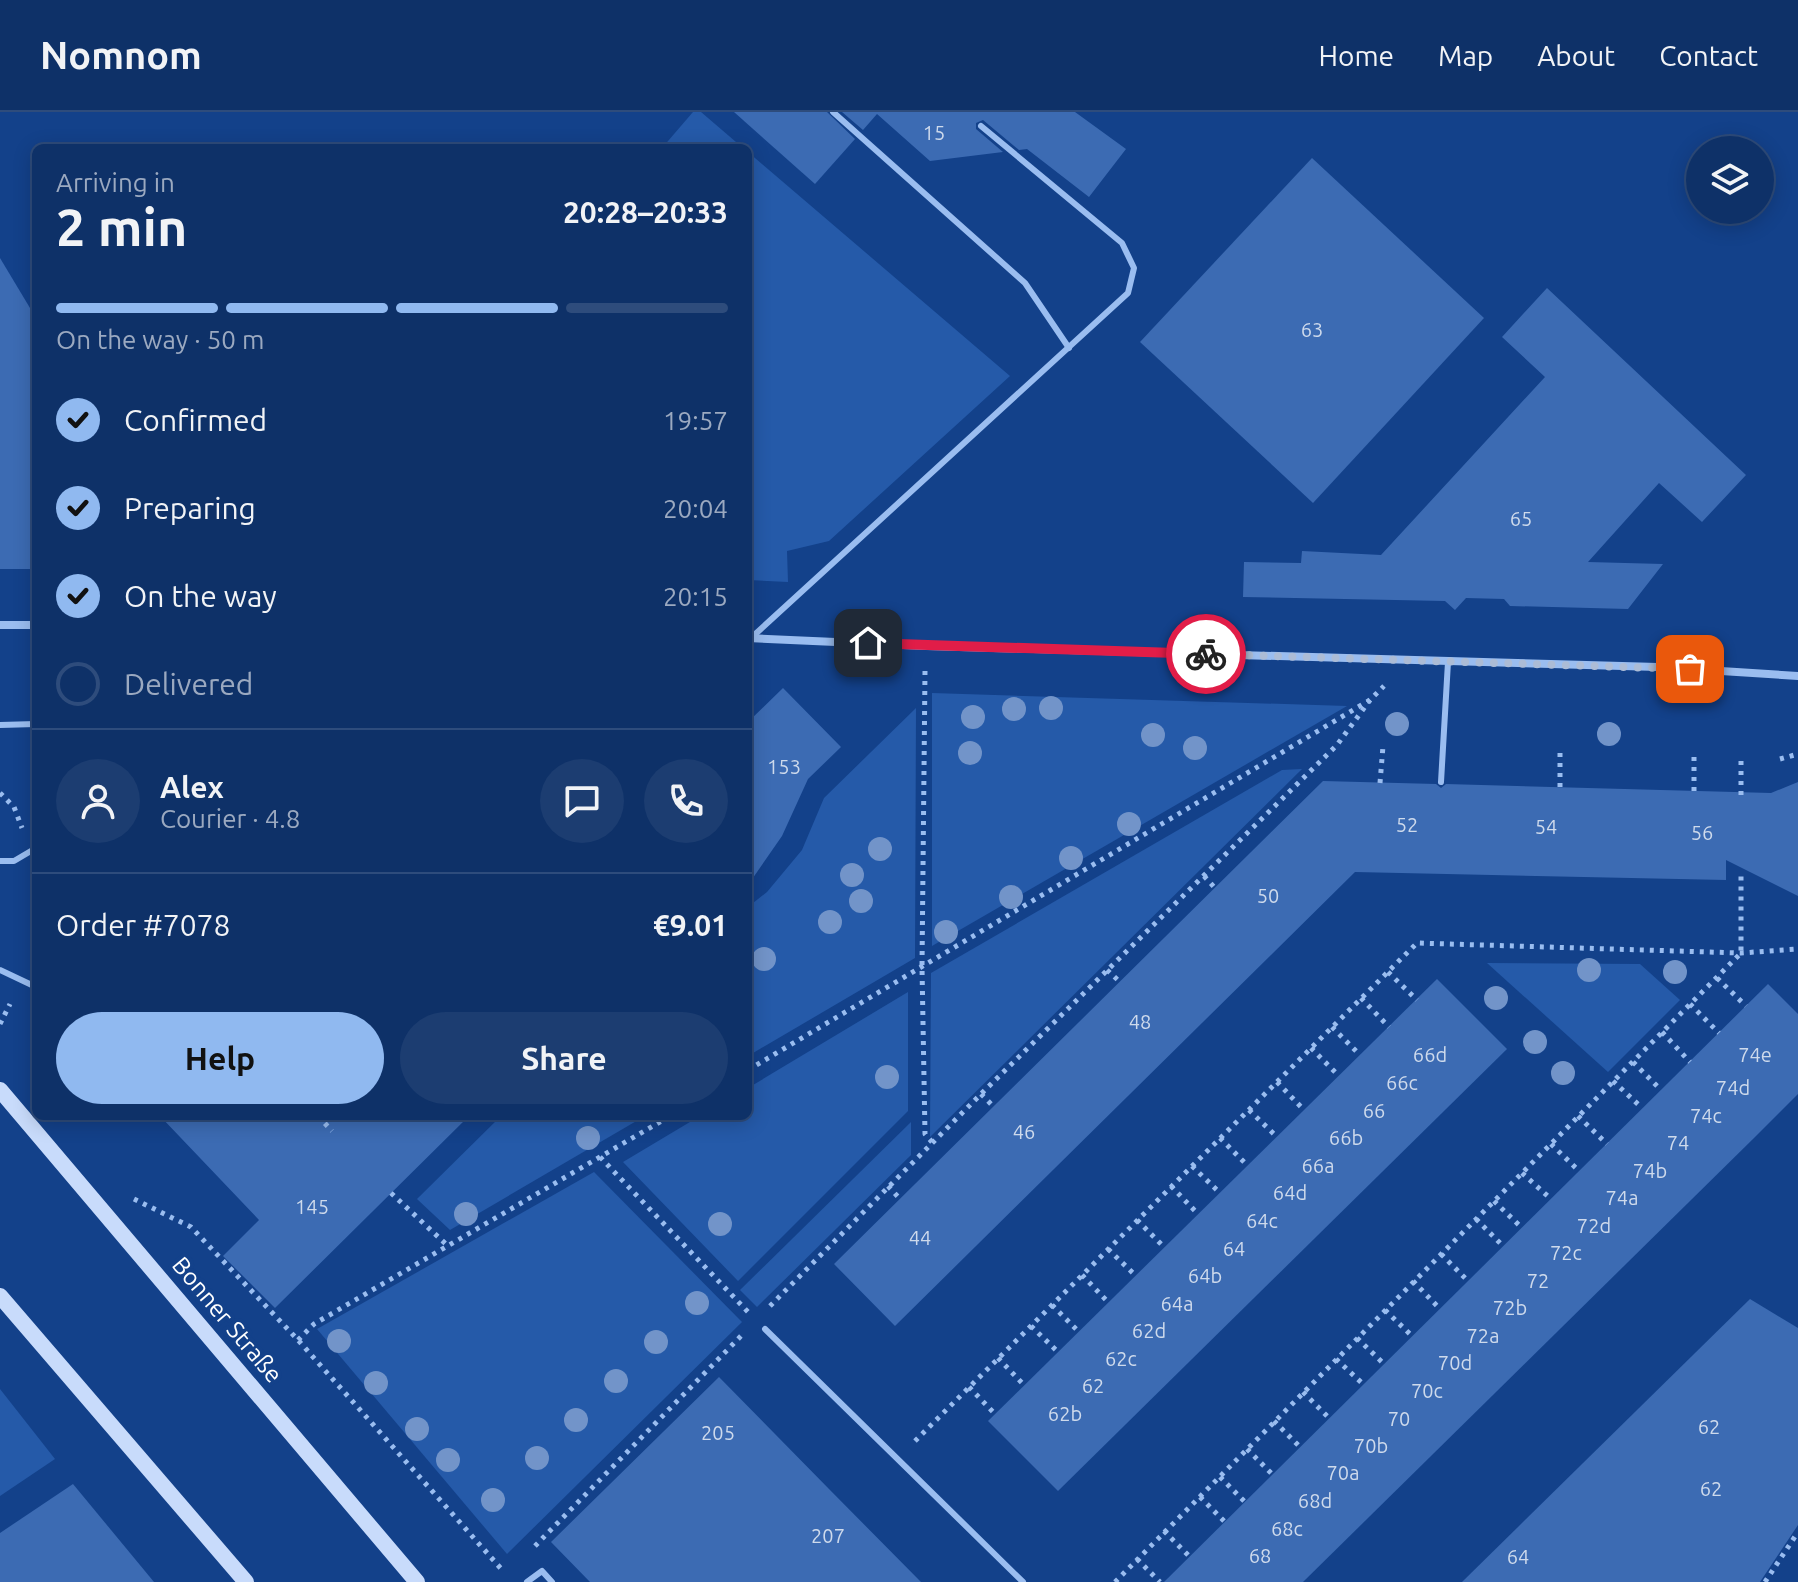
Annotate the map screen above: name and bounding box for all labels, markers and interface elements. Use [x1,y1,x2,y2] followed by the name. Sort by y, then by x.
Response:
[40,34,202,76] text: Nomnom
[1319,40,1394,71] text: Home
[1438,40,1493,71] text: Map
[1537,40,1615,71] text: About
[1659,40,1758,71] text: Contact
[923,121,945,144] house number: 15
[1686,136,1774,224] map controls
[1686,136,1774,224] button: layers
[56,168,175,197] text: Arriving in
[563,195,728,229] text: 20:28–20:33
[56,198,187,256] text: 2 min
[1301,318,1323,341] house number: 63
[56,325,264,354] text: On the way · 50 m
[56,398,100,442] icon: check
[124,403,267,437] text: Confirmed
[663,406,728,435] text: 19:57
[56,486,100,530] icon: check
[124,491,256,525] text: Preparing
[663,494,728,523] text: 20:04
[1510,507,1532,530] house number: 65
[56,574,100,618] icon: check
[124,579,277,613] text: On the way
[663,582,728,611] text: 20:15
[834,609,902,677] pin
[1166,614,1246,694] courier
[846,621,890,665] icon: home
[1184,632,1228,676] icon: bike
[1656,635,1724,703] pin
[1668,647,1712,691] icon: bag
[124,667,253,701] text: Delivered
[767,755,801,778] house number: 153
[56,759,140,843] button: person
[540,759,624,843] button: chat
[644,759,728,843] button: phone
[160,770,224,804] text: Alex
[160,804,300,833] text: Courier · 4.8
[1396,813,1418,836] house number: 52
[1535,815,1557,838] house number: 54
[1691,821,1713,844] house number: 56
[1257,884,1279,907] house number: 50
[56,908,230,942] text: Order #7078
[653,908,728,942] text: €9.01
[1129,1010,1151,1033] house number: 48
[56,1012,384,1104] button: Help
[400,1012,728,1104] button: Share
[1413,1043,1447,1066] house number: 66d
[1738,1043,1772,1066] house number: 74e
[1386,1071,1418,1094] house number: 66c
[1716,1076,1750,1099] house number: 74d
[1363,1099,1385,1122] house number: 66
[1690,1104,1722,1127] house number: 74c
[1013,1120,1035,1143] house number: 46
[1329,1126,1363,1149] house number: 66b
[1667,1131,1689,1154] house number: 74
[1302,1154,1334,1177] house number: 66a
[1633,1159,1667,1182] house number: 74b
[1273,1181,1307,1204] house number: 64d
[1606,1186,1638,1209] house number: 74a
[295,1195,329,1218] house number: 145
[1246,1209,1278,1232] house number: 64c
[1577,1214,1611,1237] house number: 72d
[909,1226,931,1249] house number: 44
[1223,1237,1245,1260] house number: 64
[1550,1241,1582,1264] house number: 72c
[167,1251,288,1388] street label: Bonner Straße
[1188,1264,1222,1287] house number: 64b
[1527,1269,1549,1292] house number: 72
[1161,1292,1193,1315] house number: 64a
[1493,1296,1527,1319] house number: 72b
[1132,1319,1166,1342] house number: 62d
[1467,1324,1499,1347] house number: 72a
[1105,1347,1137,1370] house number: 62c
[1438,1351,1472,1374] house number: 70d
[1082,1374,1104,1397] house number: 62
[1411,1379,1443,1402] house number: 70c
[1048,1402,1082,1425] house number: 62b
[1388,1407,1410,1430] house number: 70
[1698,1415,1720,1438] house number: 62
[701,1421,735,1444] house number: 205
[1354,1434,1388,1457] house number: 70b
[1327,1461,1359,1484] house number: 70a
[1700,1477,1722,1500] house number: 62
[1298,1489,1332,1512] house number: 68d
[1271,1517,1303,1540] house number: 68c
[811,1524,845,1547] house number: 207
[1249,1544,1271,1567] house number: 68
[1507,1545,1529,1568] house number: 64

